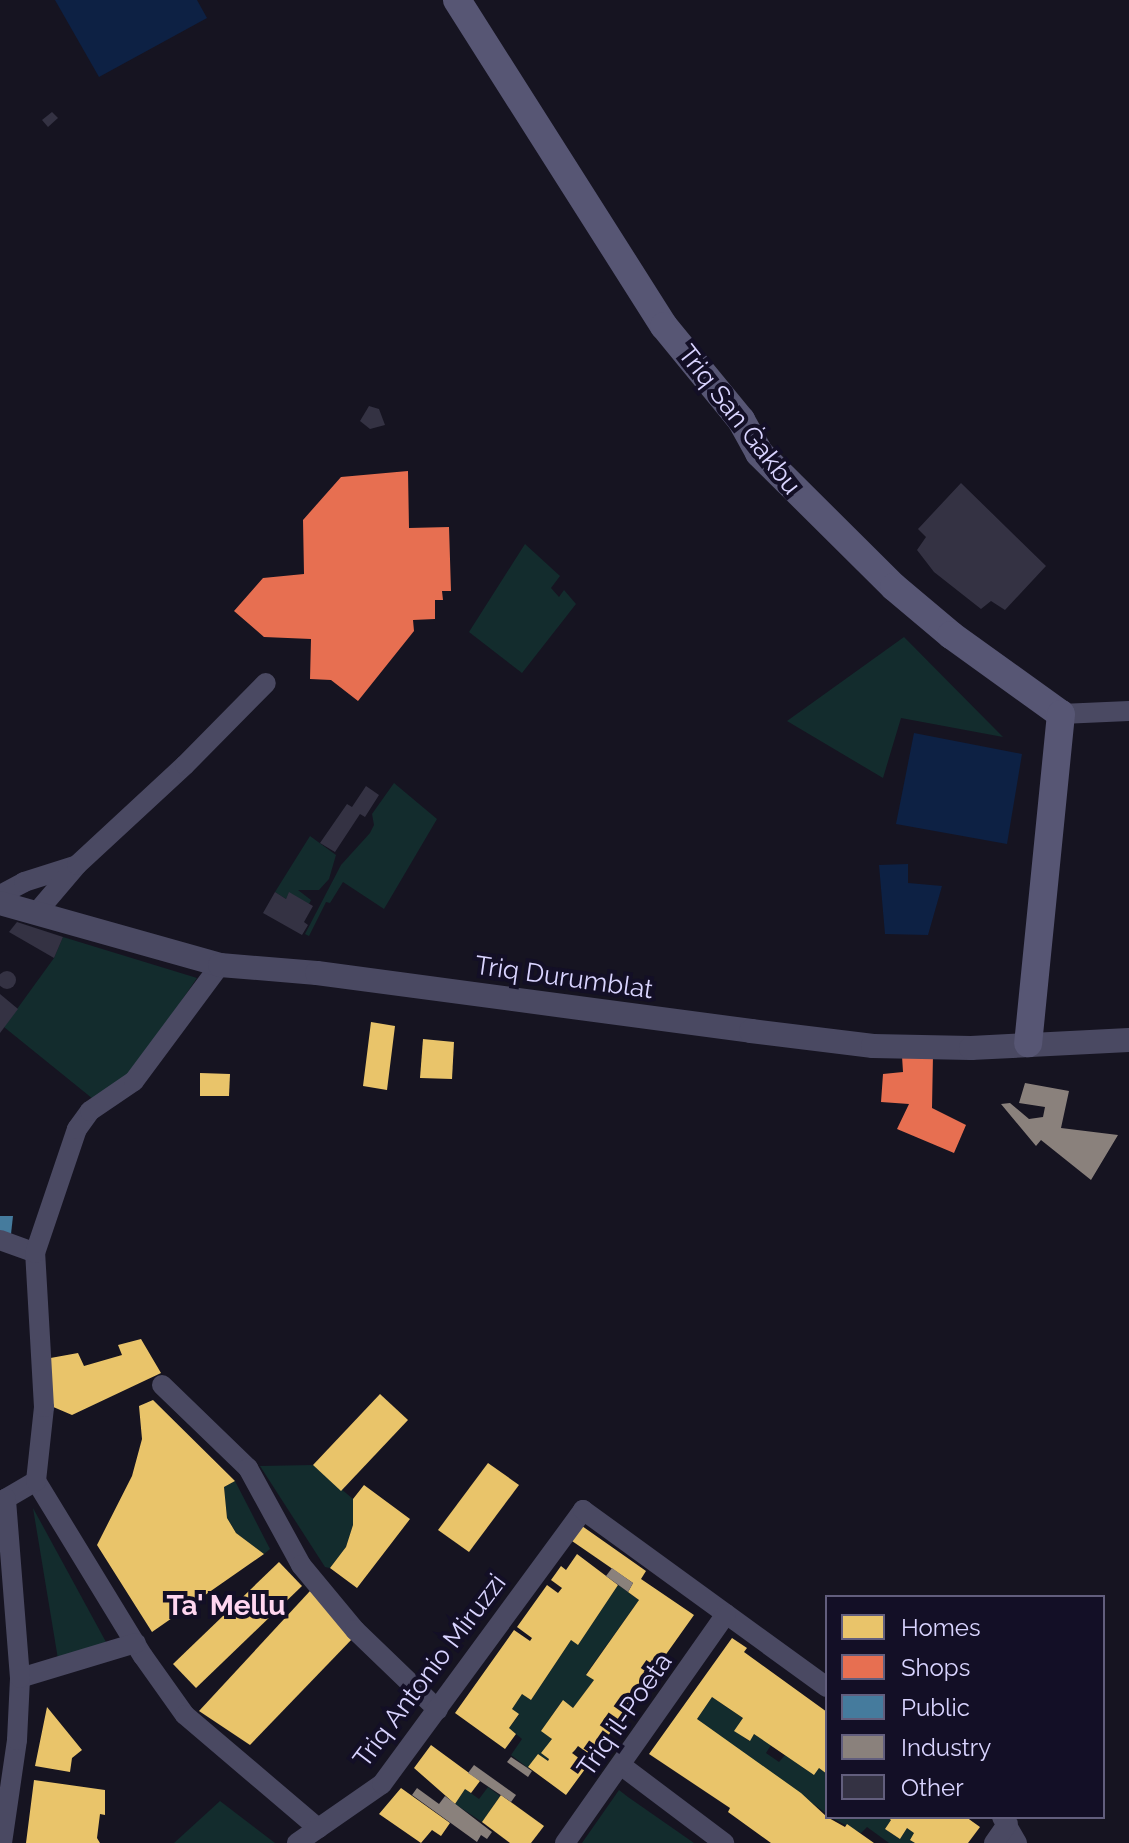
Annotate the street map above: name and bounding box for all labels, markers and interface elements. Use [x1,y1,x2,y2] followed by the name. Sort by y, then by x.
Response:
[671,339,807,501] street label: Triq San Ġakbu
[473,950,655,1006] street label: Triq Durumblat
[347,1568,513,1774] street label: Triq Antonio Miruzzi
[166,1589,286,1623] district label: Ta' Mellu
[825,1595,1105,1819] legend
[901,1613,981,1642] text: Homes
[571,1647,679,1783] street label: Triq il-Poeta
[901,1653,970,1682] text: Shops
[901,1693,970,1722] text: Public
[901,1733,991,1762] text: Industry
[901,1773,964,1802] text: Other

